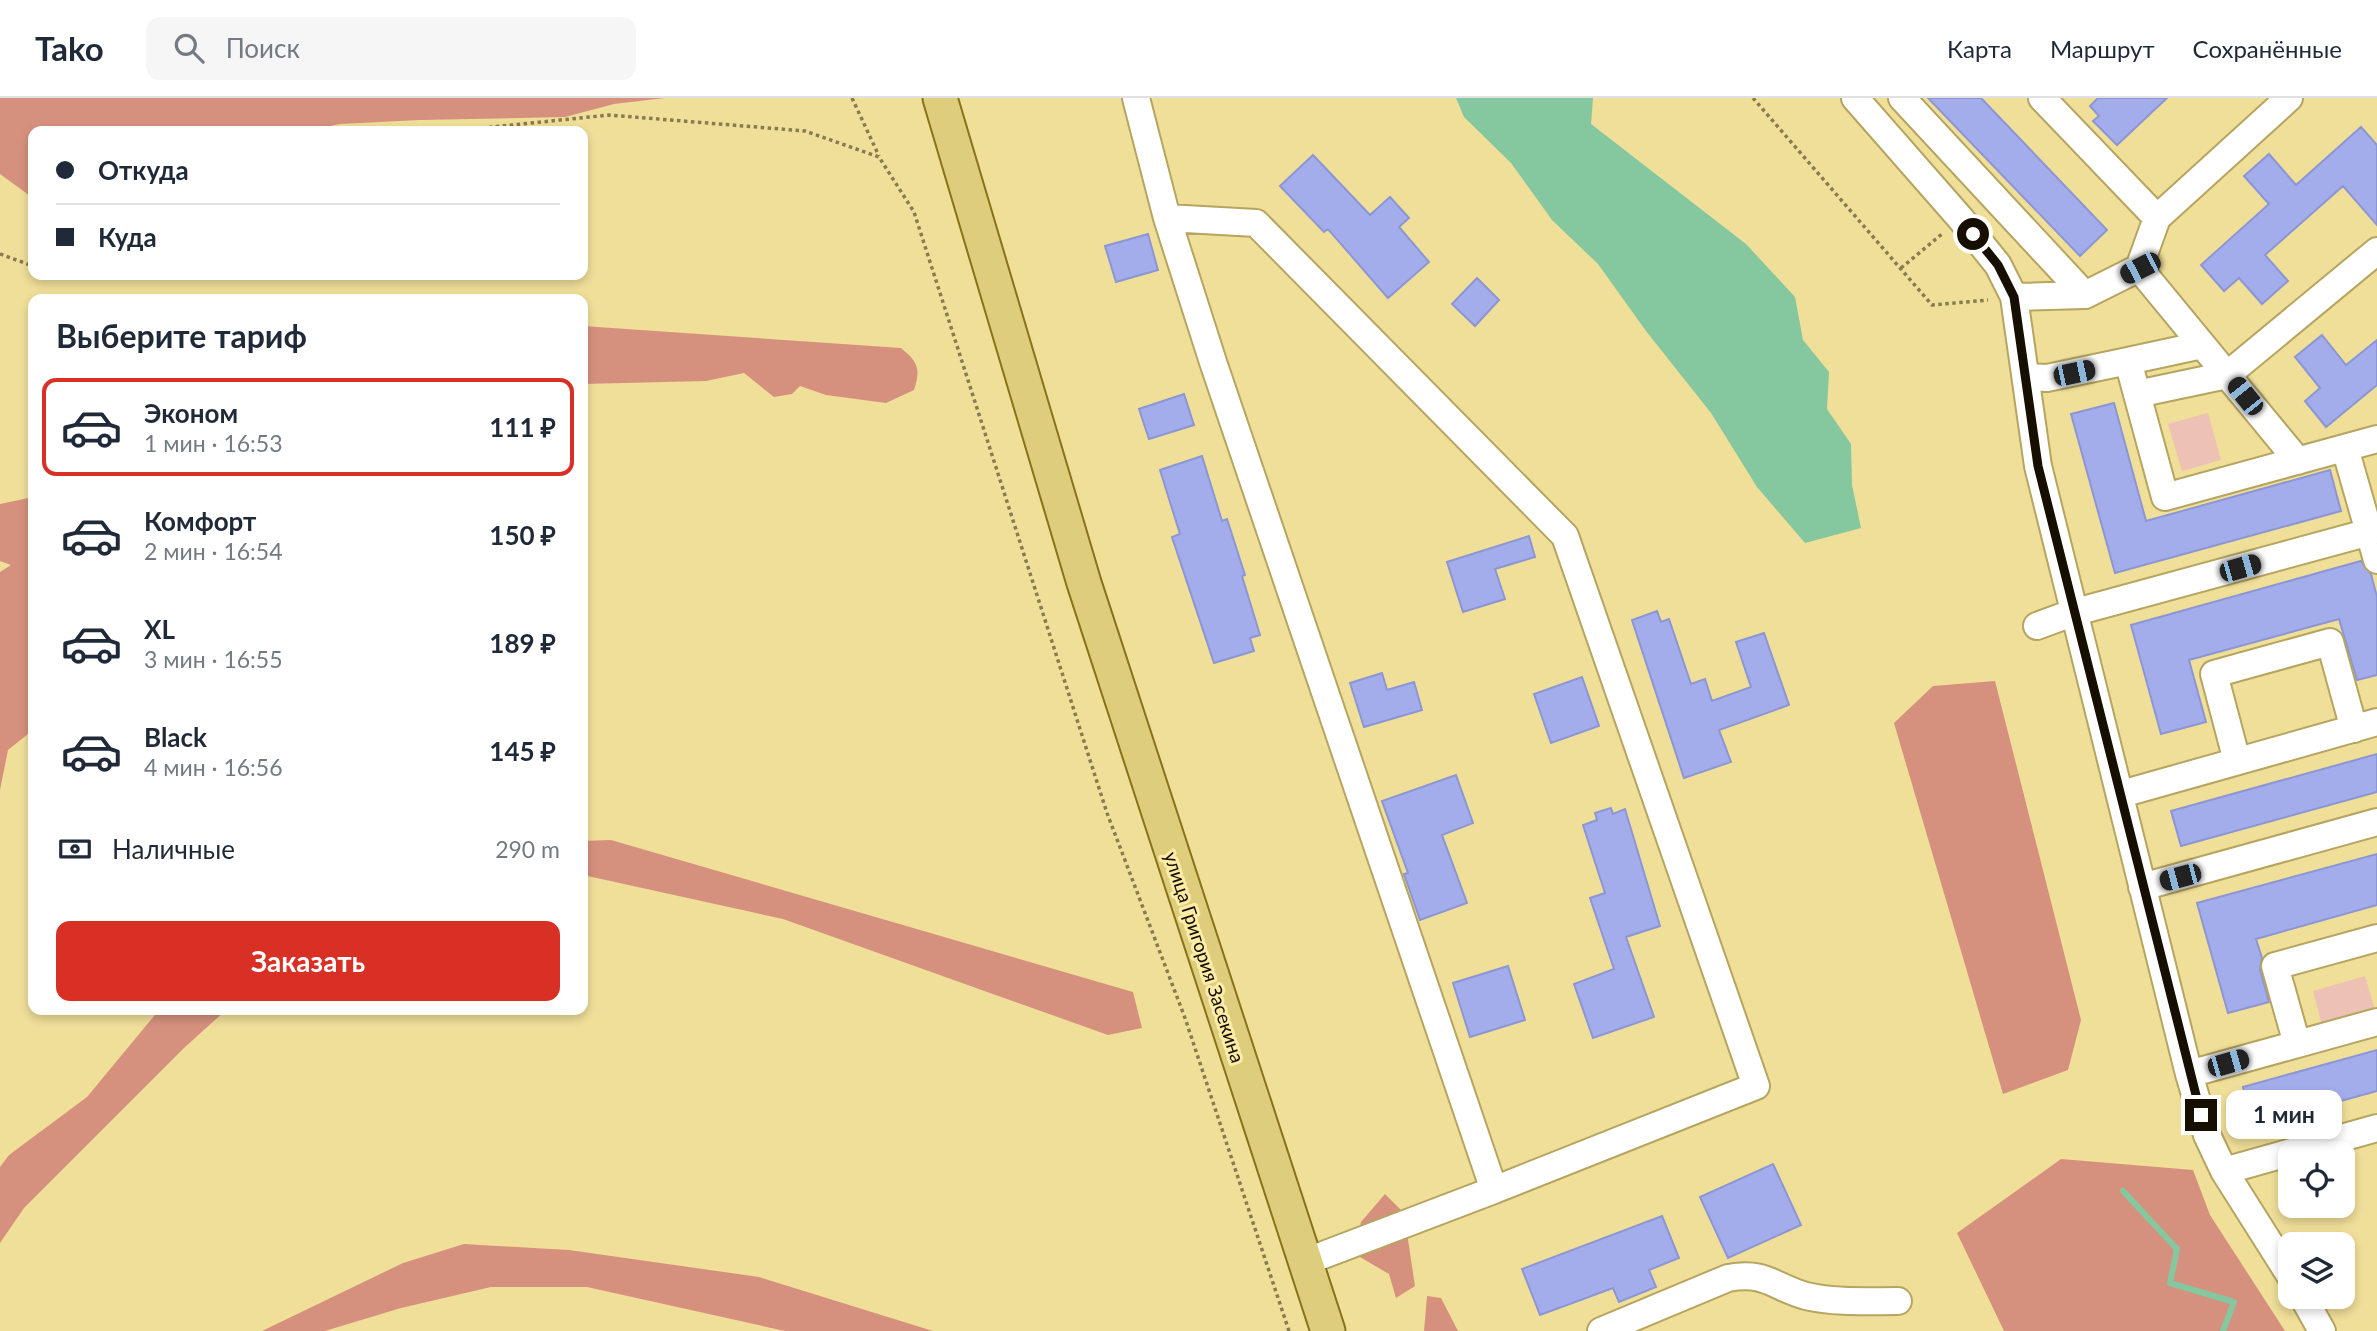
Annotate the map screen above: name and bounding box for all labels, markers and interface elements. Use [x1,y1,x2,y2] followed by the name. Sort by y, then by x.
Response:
[146,17,636,80] search box
[35,28,104,68] text: Tako
[170,29,208,67] icon: search
[226,32,300,64] text: Поиск
[1947,34,2012,63] text: Карта
[2050,34,2155,63] text: Маршрут
[2193,34,2342,63] text: Сохранённые
[98,154,189,186] text: Откуда
[1957,218,1989,250] route start
[98,221,157,253] text: Куда
[2117,249,2164,287] car
[56,316,307,355] text: Выберите тариф
[2052,358,2097,388] car
[2224,373,2267,419] car
[60,396,123,459] icon: car
[144,397,238,429] text: Эконом
[489,411,556,443] text: 111 ₽
[144,429,283,457] text: 1 мин · 16:53
[60,504,123,567] icon: car
[144,505,256,537] text: Комфорт
[489,519,556,551] text: 150 ₽
[144,537,283,565] text: 2 мин · 16:54
[2217,552,2264,584] car
[60,612,123,675] icon: car
[144,613,175,645] text: XL
[489,627,556,659] text: 189 ₽
[144,645,283,673] text: 3 мин · 16:55
[60,720,123,783] icon: car
[144,721,207,753] text: Black
[489,735,556,767] text: 145 ₽
[144,753,283,781] text: 4 мин · 16:56
[56,830,94,868] icon: cash
[112,833,235,865] text: Наличные
[495,835,560,863] text: 290 m
[1160,849,1250,1065] street label: улица Григория Засекина
[2157,861,2204,893] car
[56,921,560,1001] button: Заказать
[2205,1047,2252,1079] car
[2226,1090,2341,1140] callout: 1 мин
[2185,1099,2217,1131] route end
[2253,1100,2315,1128] text: 1 мин
[2278,1141,2355,1309] map controls
[2278,1141,2355,1218] button: locate
[2278,1232,2355,1309] button: layers

